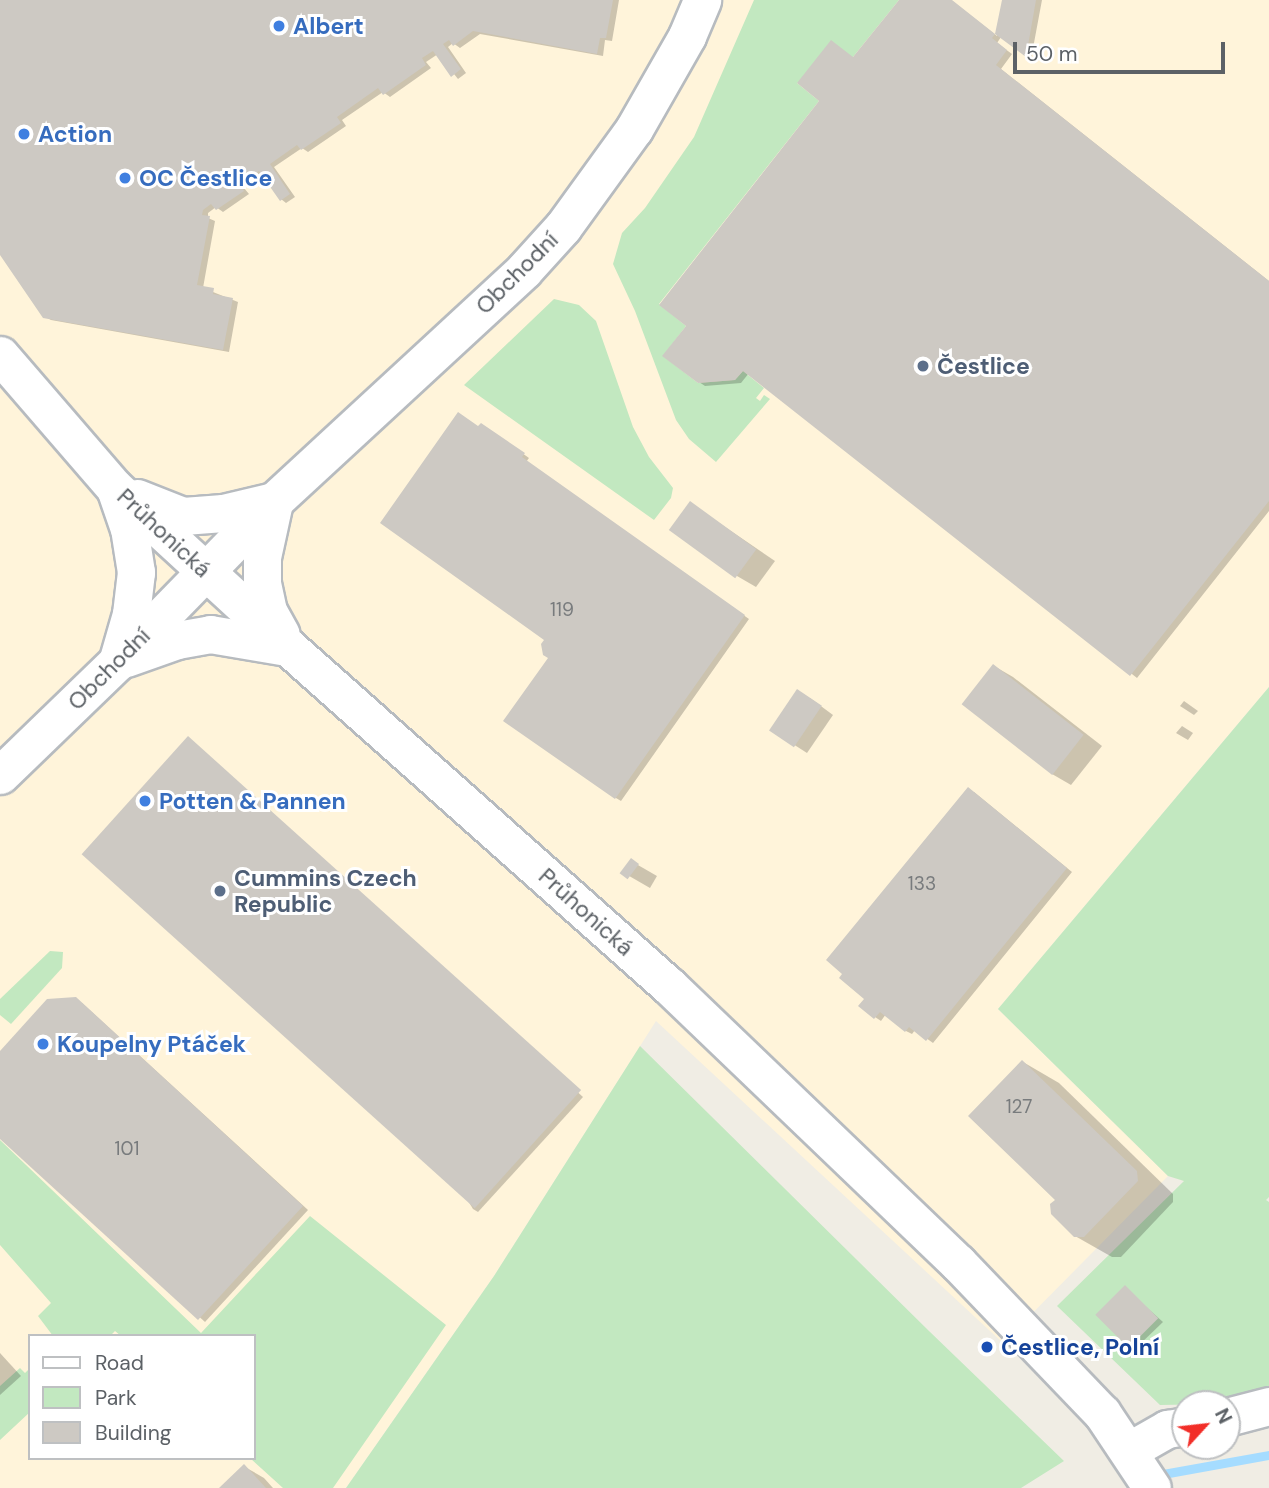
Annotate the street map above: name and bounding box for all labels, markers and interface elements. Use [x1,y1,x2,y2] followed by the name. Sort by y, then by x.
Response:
[293,12,364,40] place label: Albert
[271,18,287,34] marker: Albert
[1017,28,1229,72] scale bar
[1026,40,1077,68] text: 50 m
[38,120,112,148] place label: Action
[16,126,32,142] marker: Action
[139,164,272,192] place label: OC Čestlice
[117,170,133,186] marker: OC Čestlice
[470,226,564,320] street label: Obchodní
[937,352,1030,380] place label: Čestlice
[915,358,931,374] marker: Čestlice
[112,483,216,583] street label: Průhonická
[550,599,574,621] house number: 119
[62,622,156,716] street label: Obchodní
[159,787,346,815] place label: Potten & Pannen
[137,793,153,809] marker: Potten & Pannen
[533,862,639,962] street label: Průhonická
[234,864,417,918] place label: Cummins Czech Republic
[908,873,936,895] house number: 133
[212,883,228,899] marker: Cummins Czech Republic
[57,1030,246,1058] place label: Koupelny Ptáček
[35,1036,51,1052] marker: Koupelny Ptáček
[1006,1096,1032,1118] house number: 127
[115,1138,139,1160] house number: 101
[1001,1333,1159,1361] place label: Čestlice, Polní
[28,1334,256,1460] legend
[979,1339,995,1355] marker: Čestlice, Polní
[95,1349,144,1377] text: Road
[95,1384,136,1412] text: Park
[1171,1390,1241,1460] north arrow
[1209,1404,1238,1428] text: N
[95,1419,171,1447] text: Building

